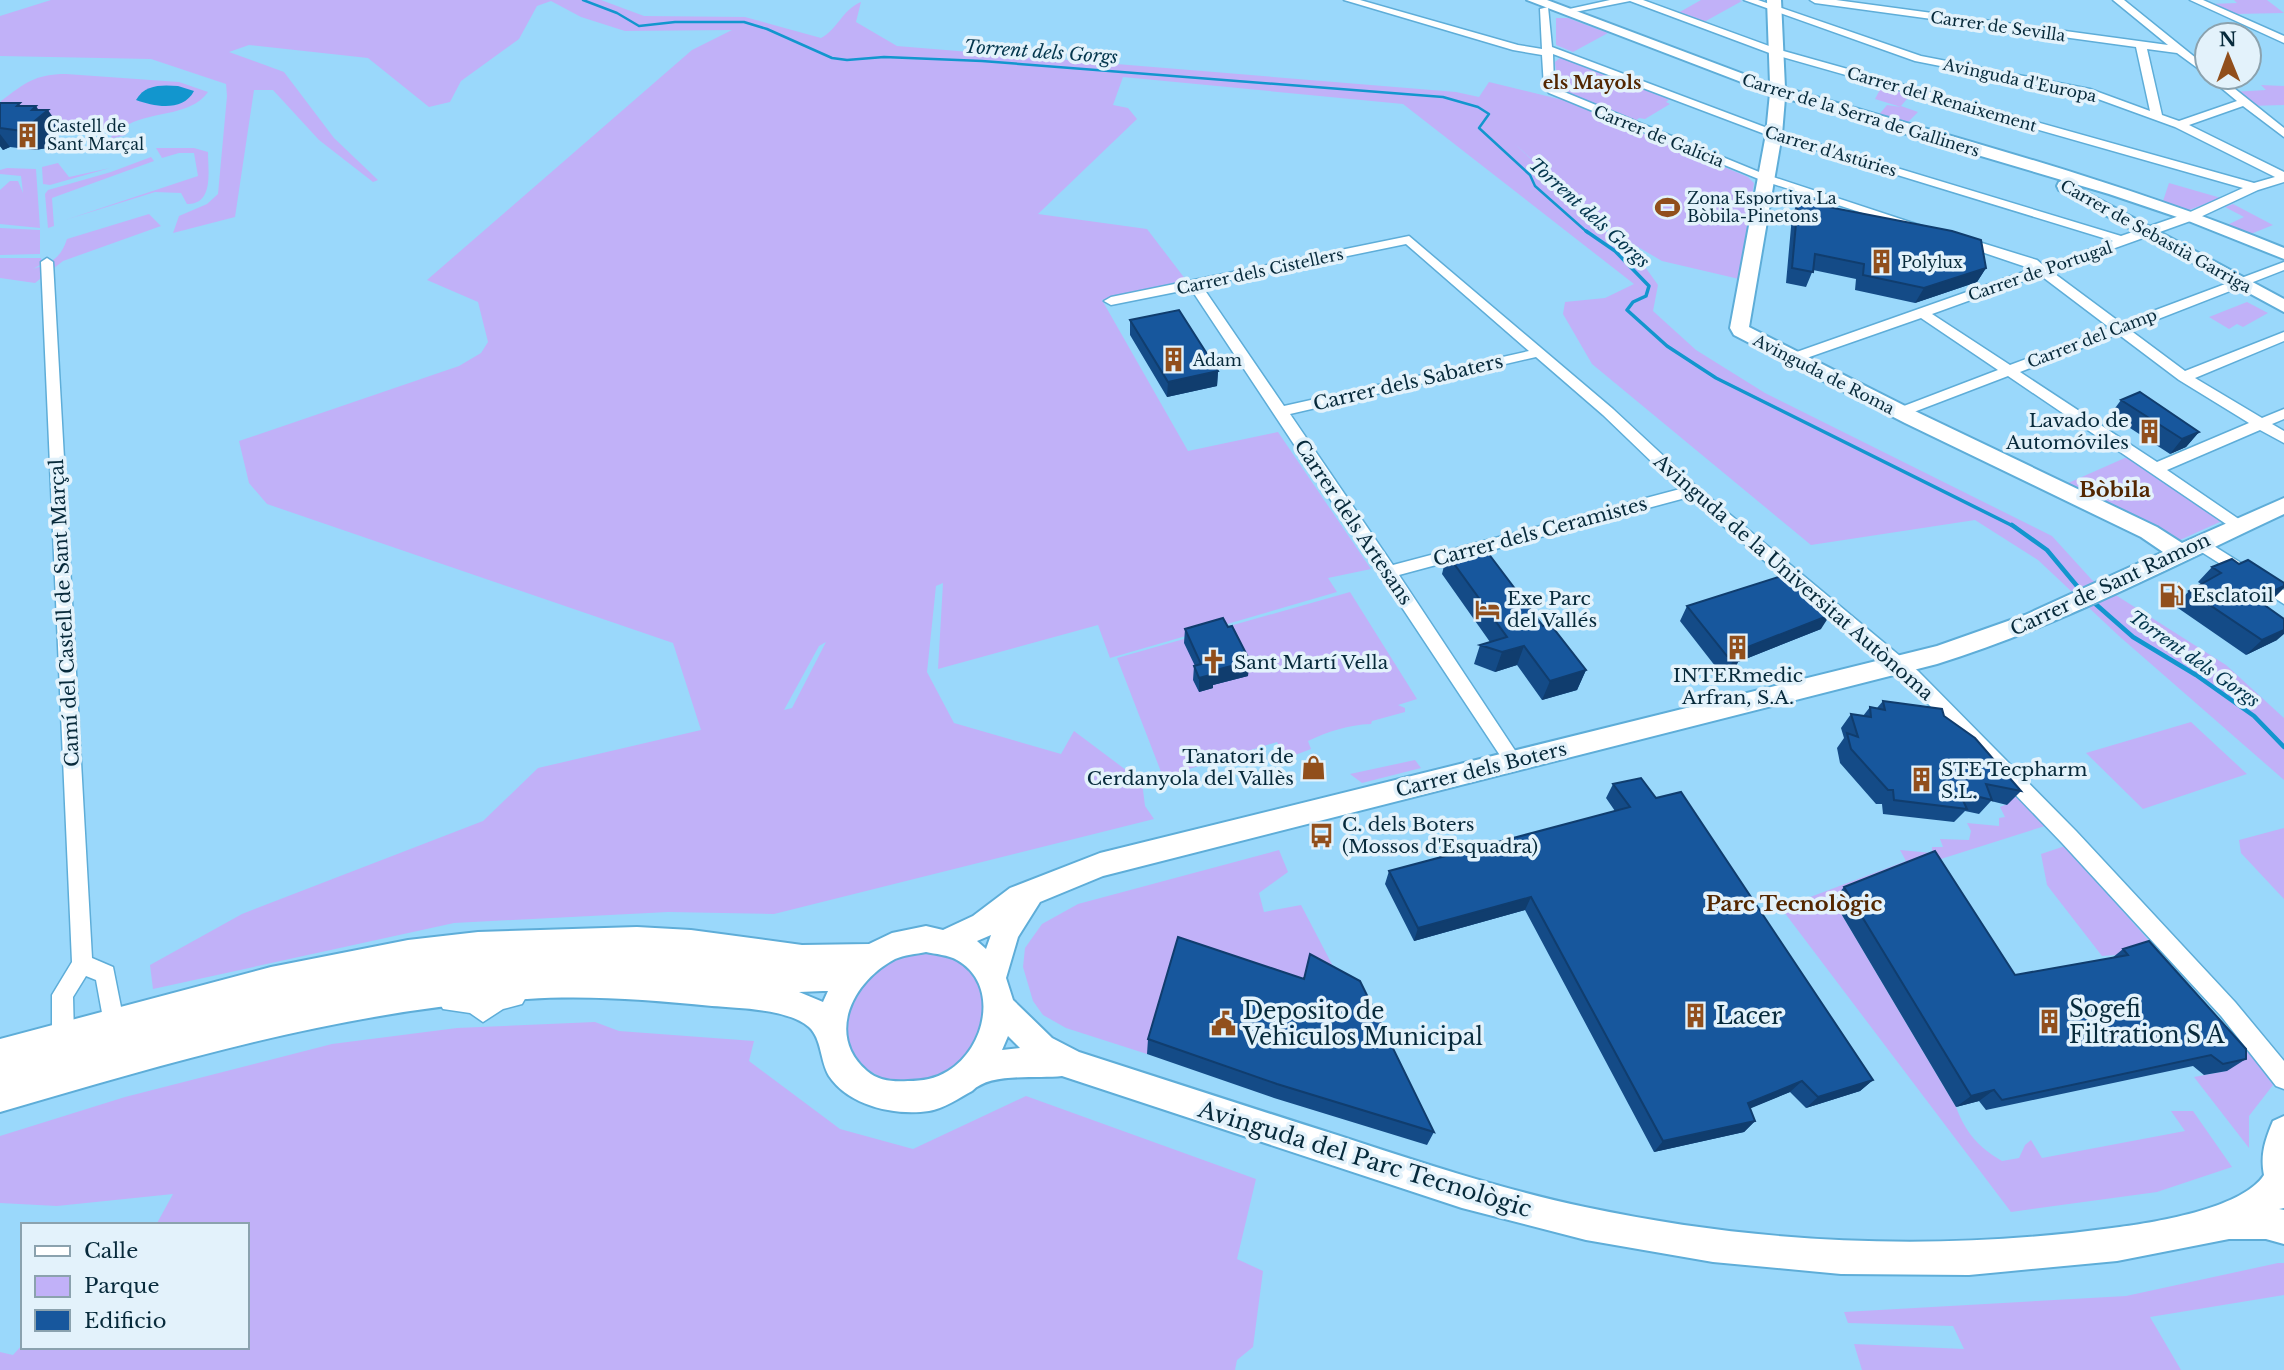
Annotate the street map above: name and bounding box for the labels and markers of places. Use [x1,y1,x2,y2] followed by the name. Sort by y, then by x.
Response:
[47,116,144,154] place label: Castell de Sant Marçal
[13,121,41,149] building icon: Castell de Sant Marçal
[1687,188,1837,226] place label: Zona Esportiva La Bòbila-Pinetons
[1653,193,1681,221] sports icon: Zona Esportiva La Bòbila-Pinetons
[1867,248,1895,276] building icon: Polylux
[1901,252,1963,272] place label: Polylux
[1159,346,1187,374] building icon: Adam
[1192,350,1242,370] place label: Adam
[2005,409,2129,454] place label: Lavado de Automóviles
[2135,417,2163,445] building icon: Lavado de Automóviles
[2158,581,2186,609] fuel station icon: Esclatoil
[2192,584,2274,607] place label: Esclatoil
[1507,587,1597,632] place label: Exe Parc del Vallés
[1473,595,1501,623] hotel icon: Exe Parc del Vallés
[1724,633,1752,661] building icon: INTERmedic Arfran, S.A.
[1200,648,1228,676] church icon: Sant Martí Vella
[1234,651,1389,674] place label: Sant Martí Vella
[1673,664,1803,709] place label: INTERmedic Arfran, S.A.
[1087,745,1294,790] place label: Tanatori de Cerdanyola del Vallès
[1300,753,1328,781] shop icon: Tanatori de Cerdanyola del Vallès
[1941,758,2087,803] place label: STE Tecpharm S.L.
[1907,766,1935,794] building icon: STE Tecpharm S.L.
[1342,813,1538,858] place label: C. dels Boters (Mossos d'Esquadra)
[1308,821,1336,849] bus stop icon: C. dels Boters (Mossos d'Esquadra)
[2069,995,2226,1049] place label: Sogefi Filtration S A
[1242,997,1483,1051] place label: Deposito de Vehiculos Municipal
[1682,1002,1710,1030] building icon: Lacer
[1716,1002,1782,1030] place label: Lacer
[2035,1008,2063,1036] building icon: Sogefi Filtration S A
[1209,1010,1237,1038] public building icon: Deposito de Vehiculos Municipal

